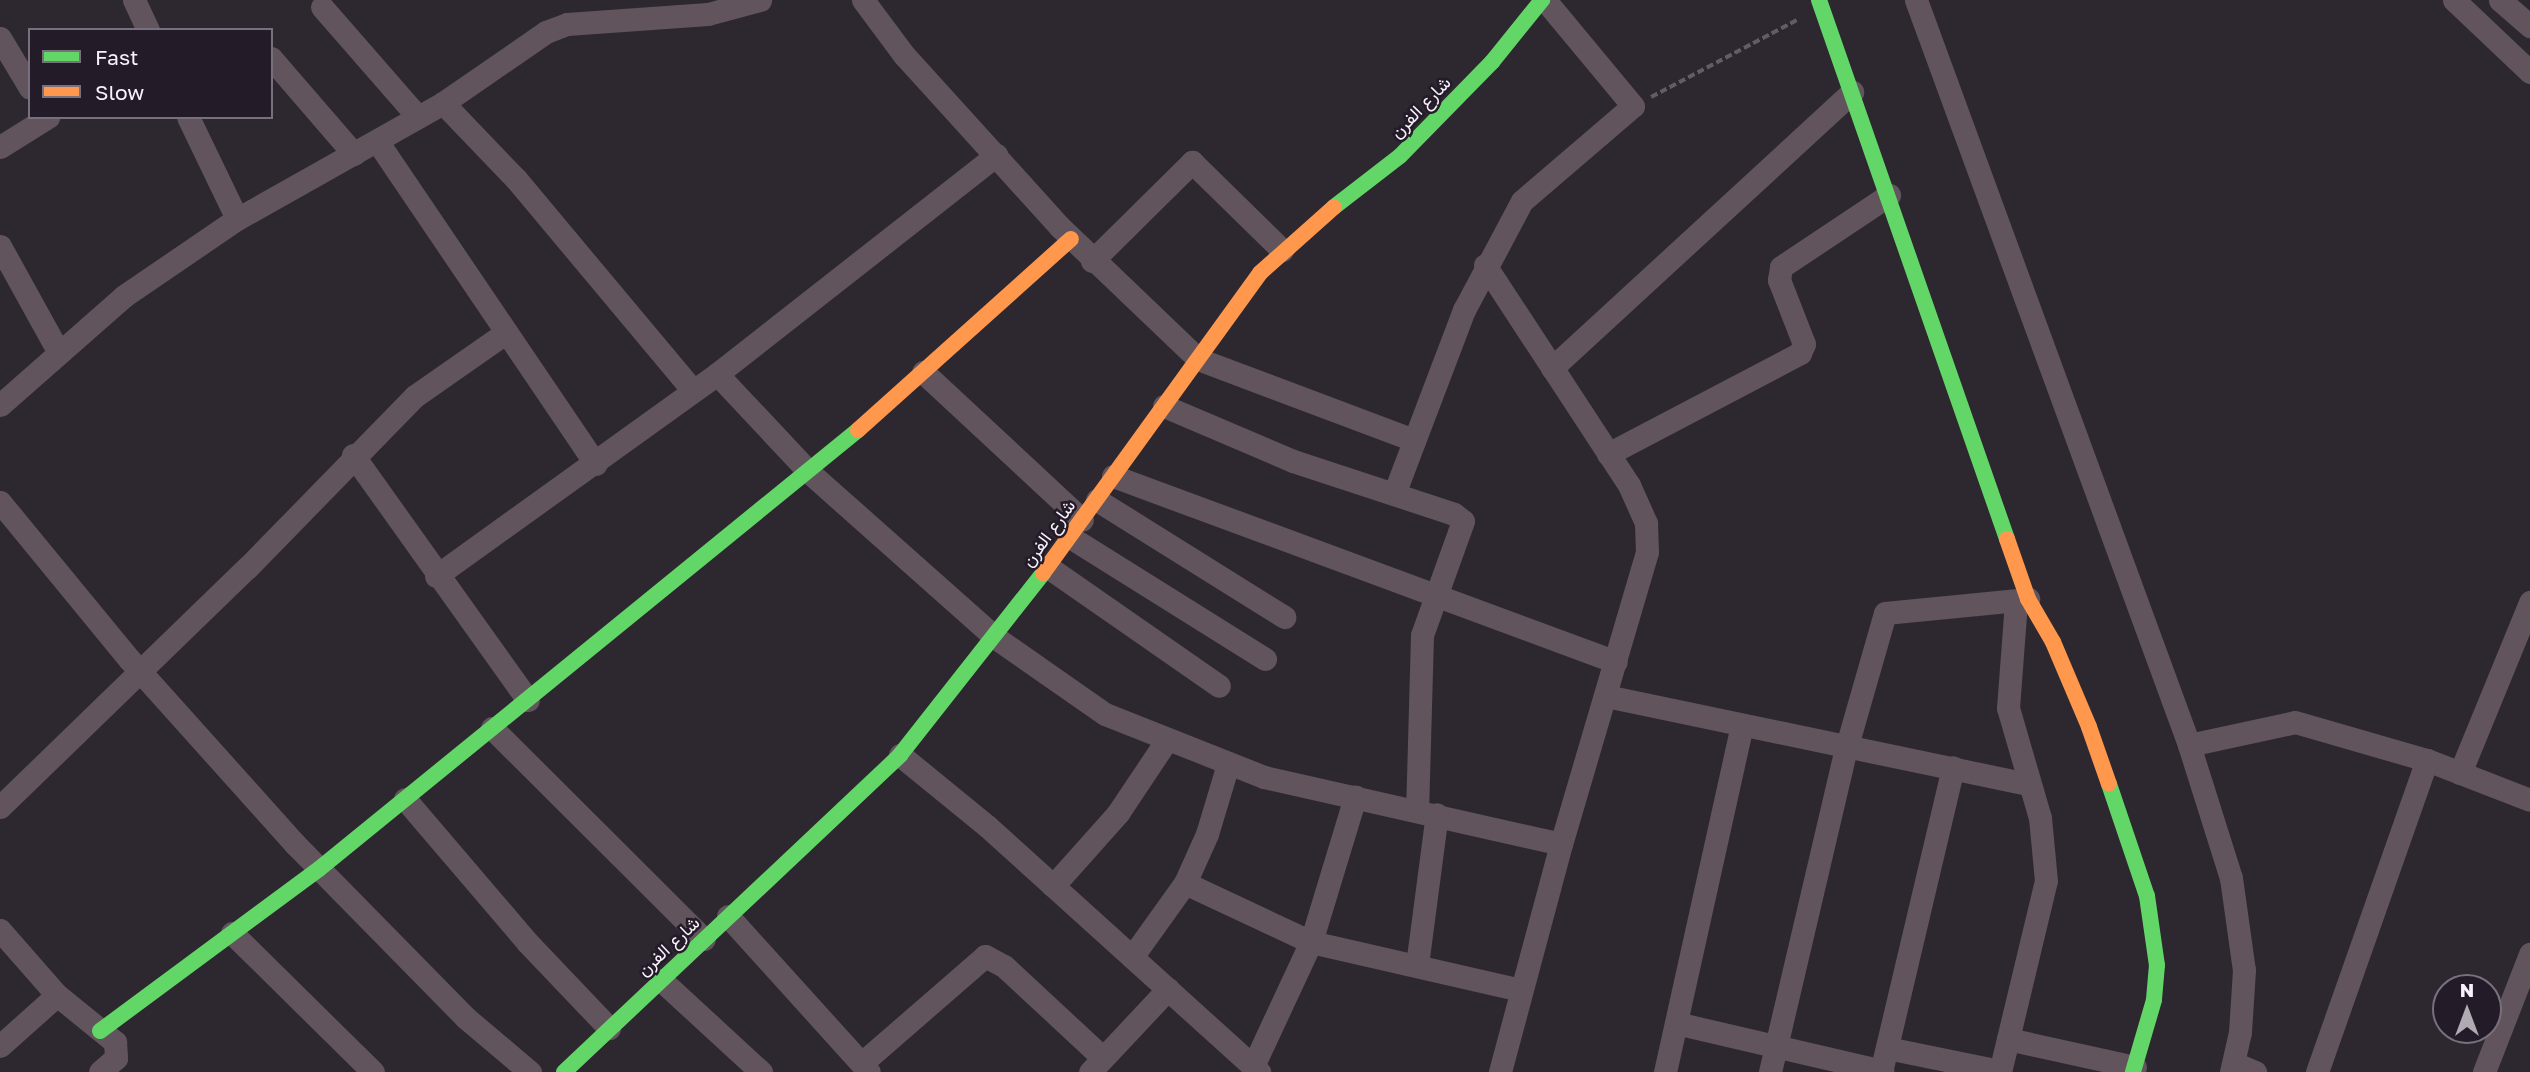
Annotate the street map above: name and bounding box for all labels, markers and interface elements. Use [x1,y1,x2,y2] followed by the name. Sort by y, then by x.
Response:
[28,28,273,119] legend
[95,44,138,70] text: Fast
[1385,72,1455,142] street label: شارع الفرن
[95,79,144,105] text: Slow
[1016,495,1080,571] street label: شارع الفرن
[632,912,704,980] street label: شارع الفرن
[2432,974,2502,1044] north arrow
[2460,978,2474,1001] text: N

